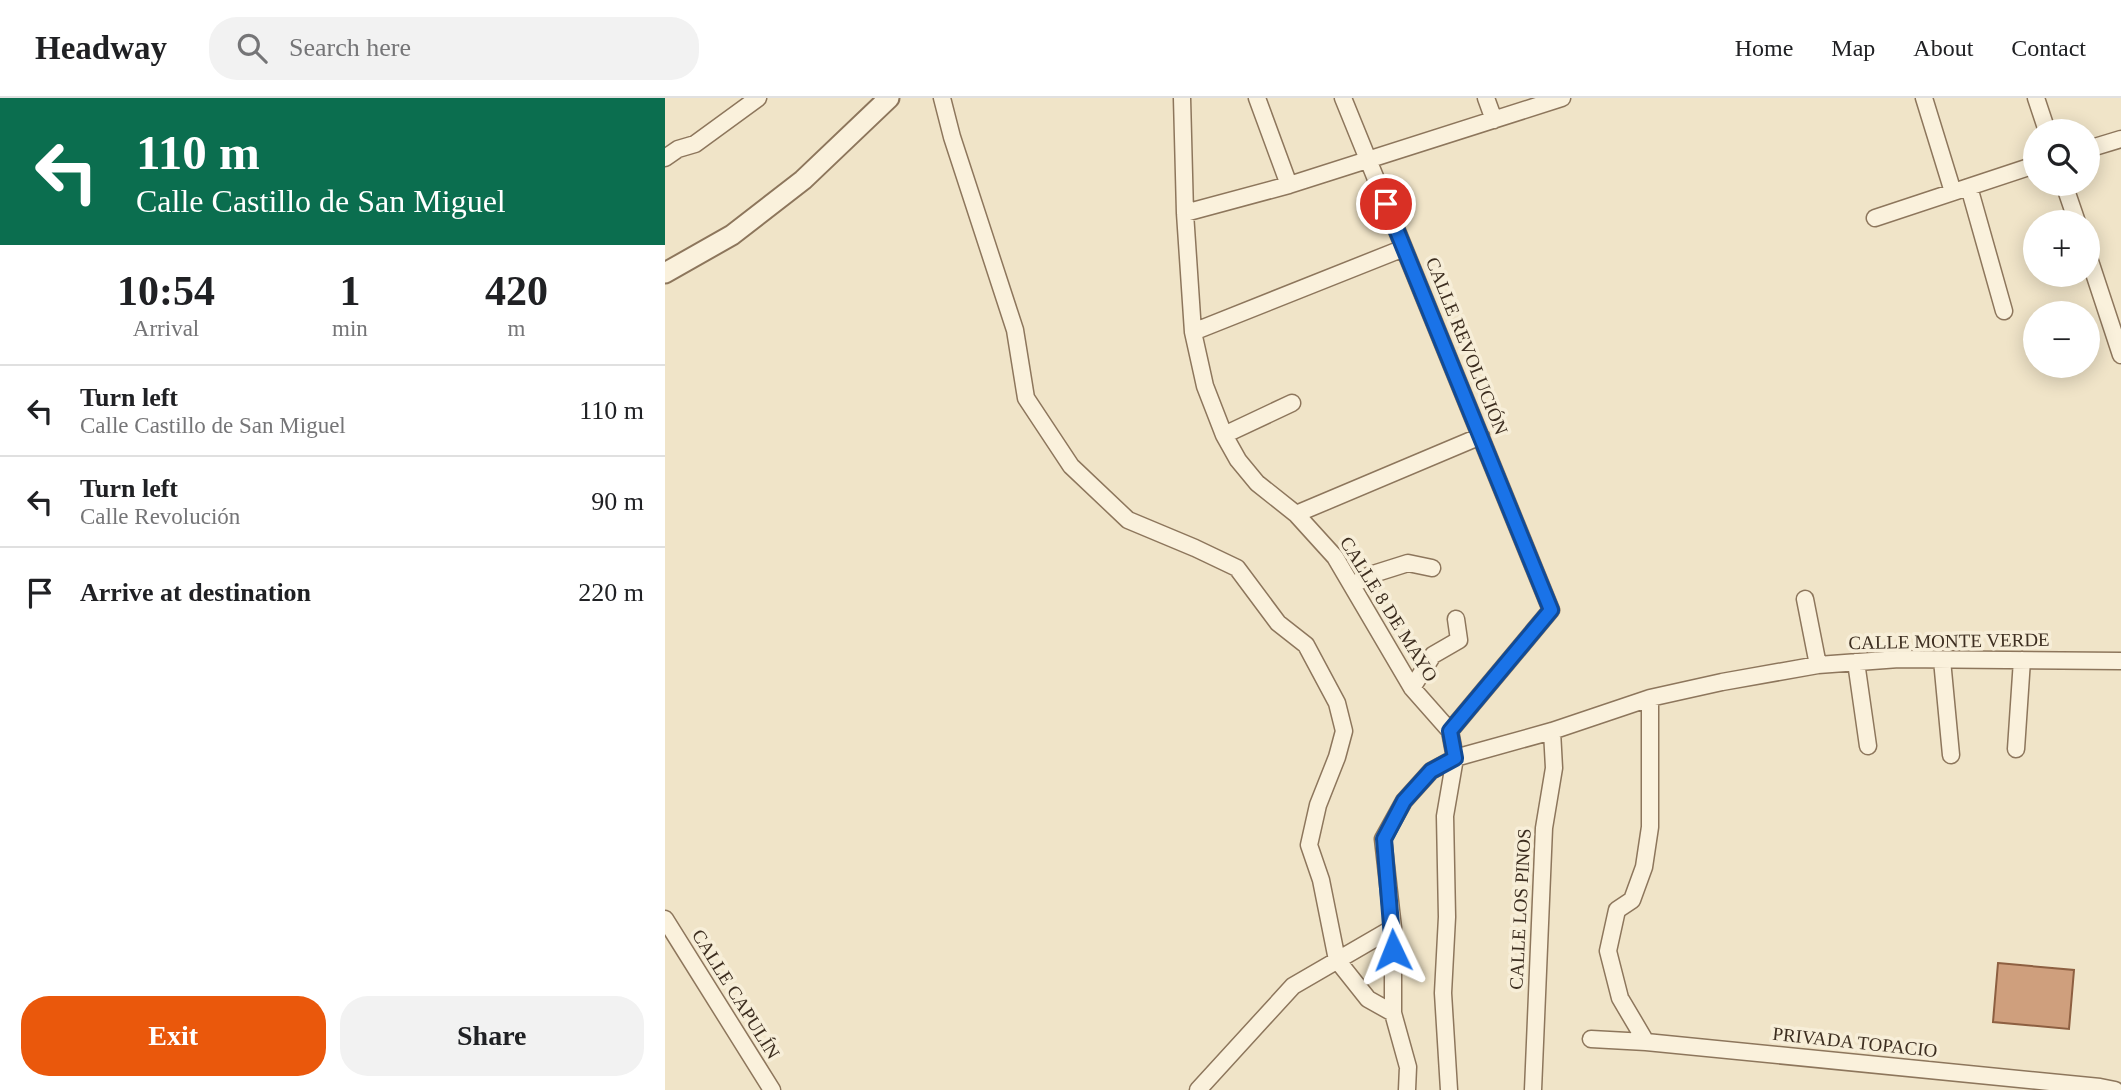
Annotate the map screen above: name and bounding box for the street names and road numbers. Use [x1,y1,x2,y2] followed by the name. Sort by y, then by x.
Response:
[1422,254,1512,438] street label: CALLE REVOLUCIÓN
[1336,533,1442,685] street label: CALLE 8 DE MAYO
[1848,629,2050,653] street label: CALLE MONTE VERDE
[1505,828,1535,990] street label: CALLE LOS PINOS
[688,926,784,1063] street label: CALLE CAPULÍN
[1772,1023,1938,1061] street label: PRIVADA TOPACIO

